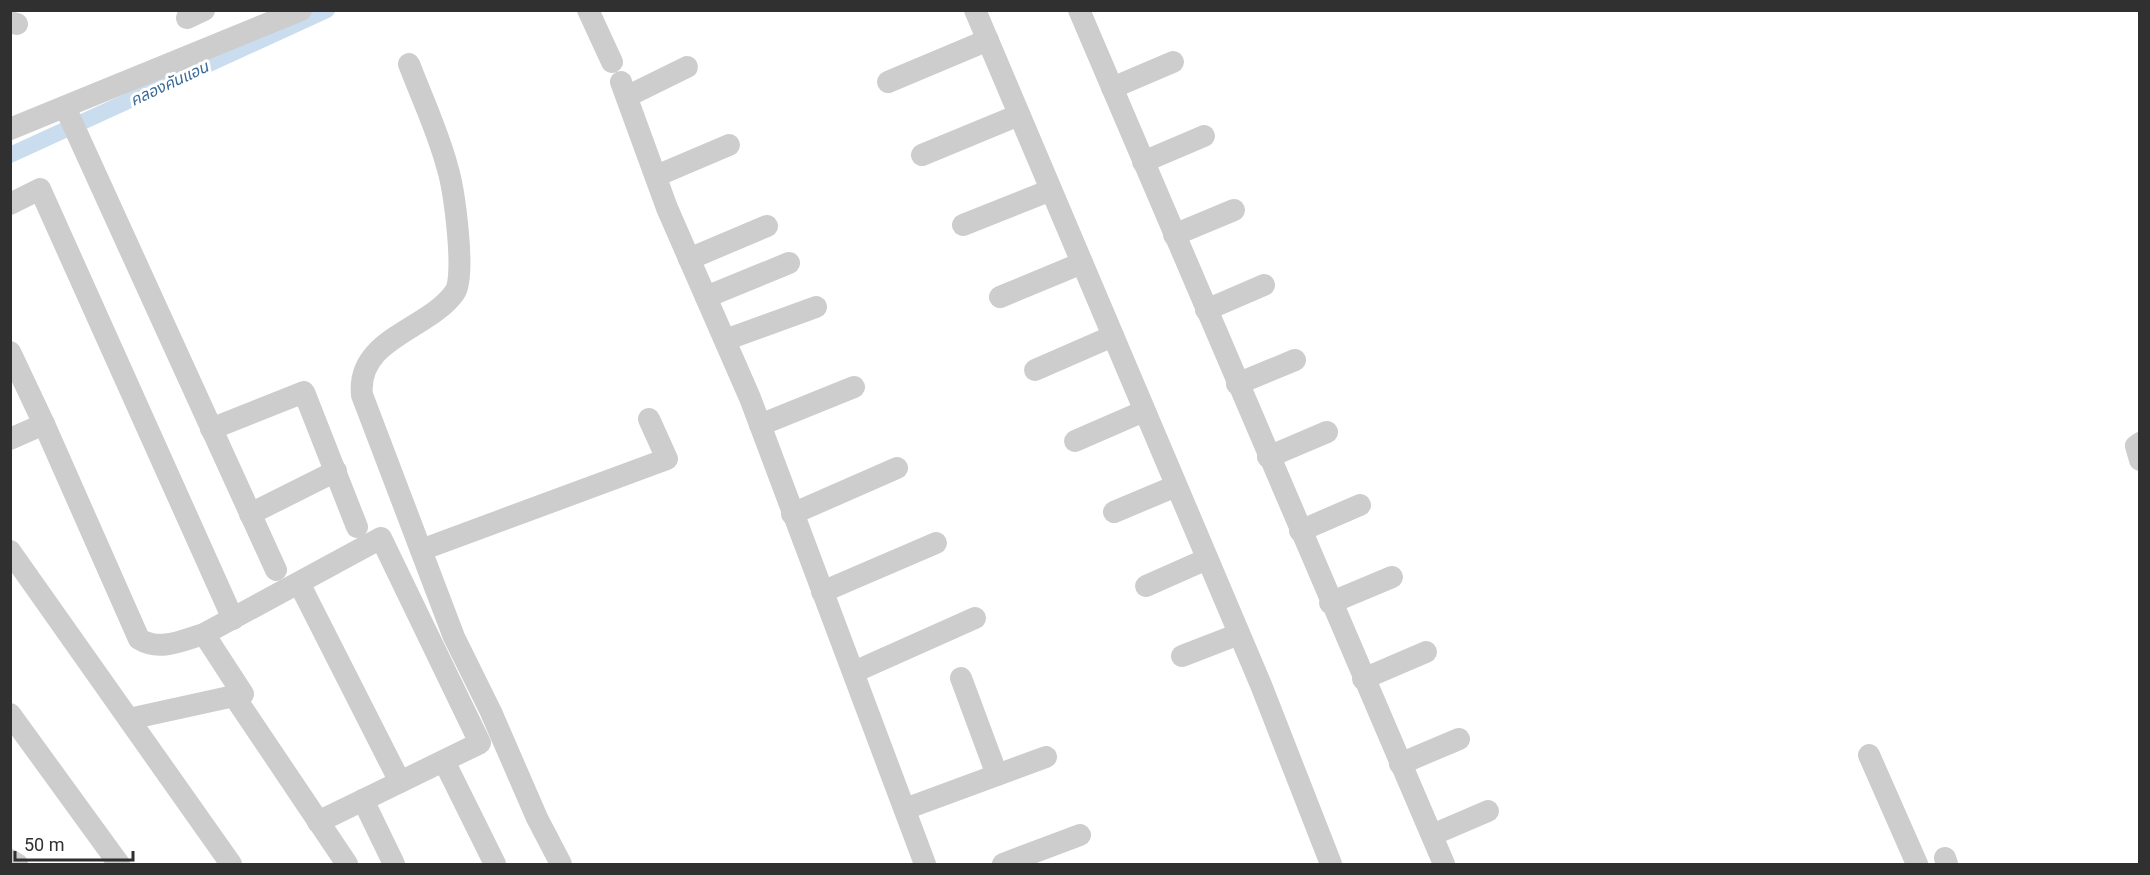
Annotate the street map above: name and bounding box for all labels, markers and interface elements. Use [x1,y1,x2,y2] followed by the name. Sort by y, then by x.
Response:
[127,57,212,110] water label: คลองคันแอน
[15,824,134,862] scale bar
[24,834,64,855] text: 50 m

